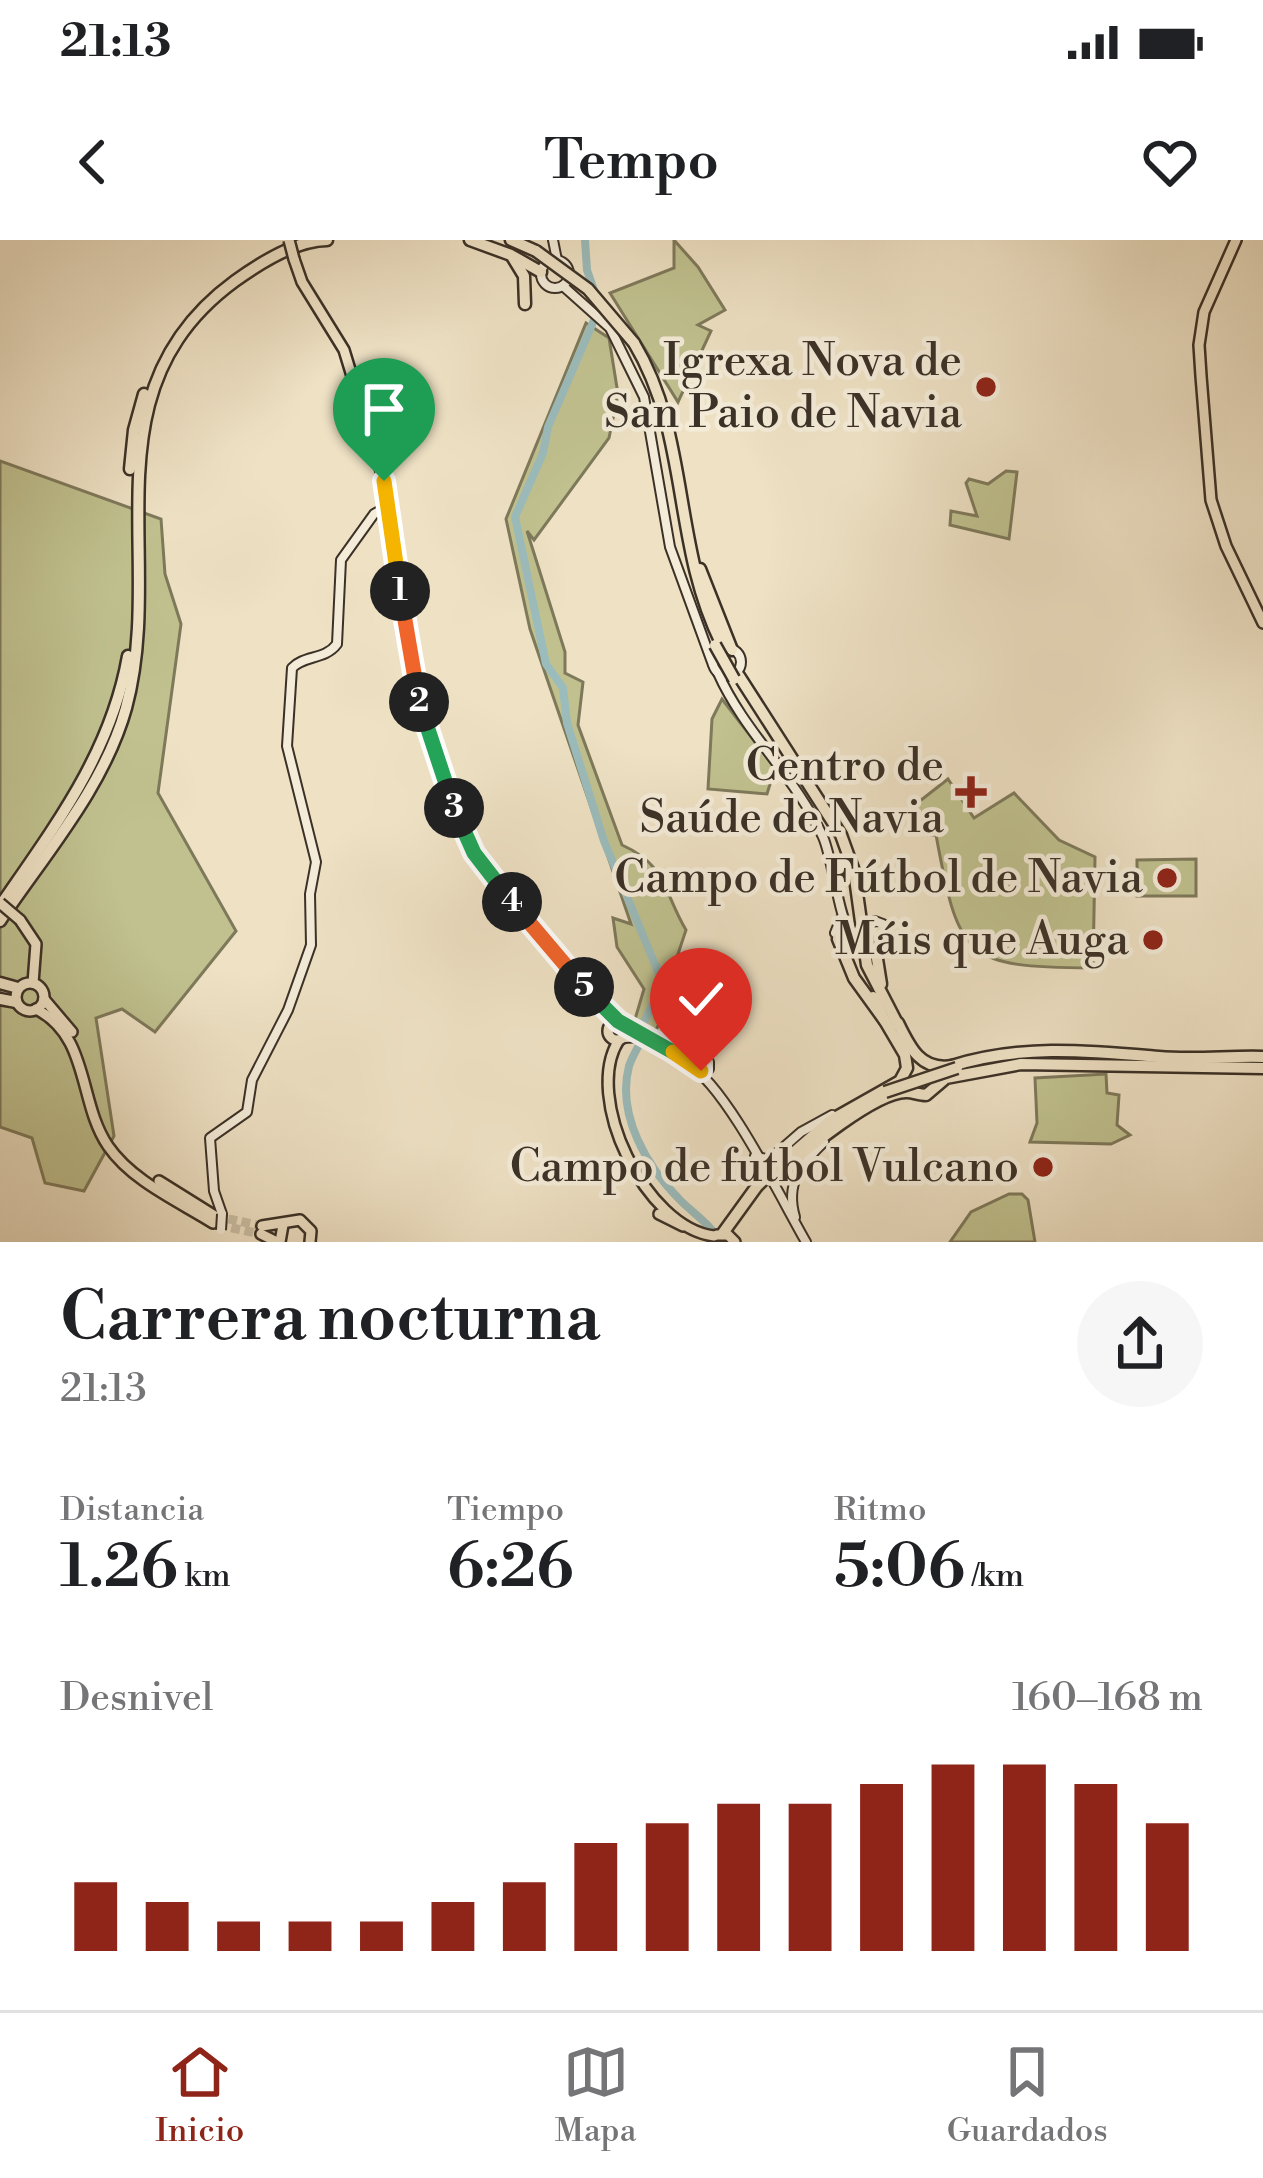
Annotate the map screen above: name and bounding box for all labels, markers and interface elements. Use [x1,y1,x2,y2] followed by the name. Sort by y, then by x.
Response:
[60,14,171,71] text: 21:13
[544,128,719,196] text: Tempo
[60,129,126,195] icon: back
[1137,129,1203,195] icon: heart
[604,333,962,442] place label: Igrexa Nova de San Paio de Navia
[333,358,435,481] pin
[973,374,999,400] marker: Igrexa Nova de San Paio de Navia
[351,376,417,442] icon: arrive
[370,561,430,621] pin: 1
[392,570,408,611] text: 1
[389,672,449,732] pin: 2
[409,681,429,722] text: 2
[639,738,944,847] place label: Centro de Saúde de Navia
[955,776,987,808] marker: Centro de Saúde de Navia
[424,778,484,838] pin: 3
[444,787,464,828] text: 3
[614,850,1143,907] place label: Campo de Fútbol de Navia
[1154,865,1180,891] marker: Campo de Fútbol de Navia
[482,872,542,932] pin: 4
[501,881,523,922] text: 4
[835,912,1129,969] place label: Máis que Auga
[1140,927,1166,953] marker: Máis que Auga
[650,948,752,1071] pin
[554,957,614,1017] pin: 5
[574,966,594,1007] text: 5
[668,966,734,1032] icon: check
[510,1139,1019,1196] place label: Campo de futbol Vulcano
[1030,1154,1056,1180] marker: Campo de futbol Vulcano
[60,1278,600,1361] text: Carrera nocturna
[1077,1281,1203,1407] button: share
[60,1365,147,1414] text: 21:13
[60,1490,204,1531] text: Distancia
[447,1490,564,1531] text: Tiempo
[834,1490,926,1531] text: Ritmo
[60,1531,178,1606] text: 1.26
[447,1531,574,1606] text: 6:26
[834,1531,965,1606] text: 5:06
[178,1556,231,1597] text: km
[965,1556,1024,1597] text: /km
[60,1674,213,1723] text: Desnivel
[1012,1674,1203,1723] text: 160–168 m
[155,2039,244,2152] tab: Inicio
[555,2039,636,2152] tab: Mapa
[947,2039,1108,2152] tab: Guardados

